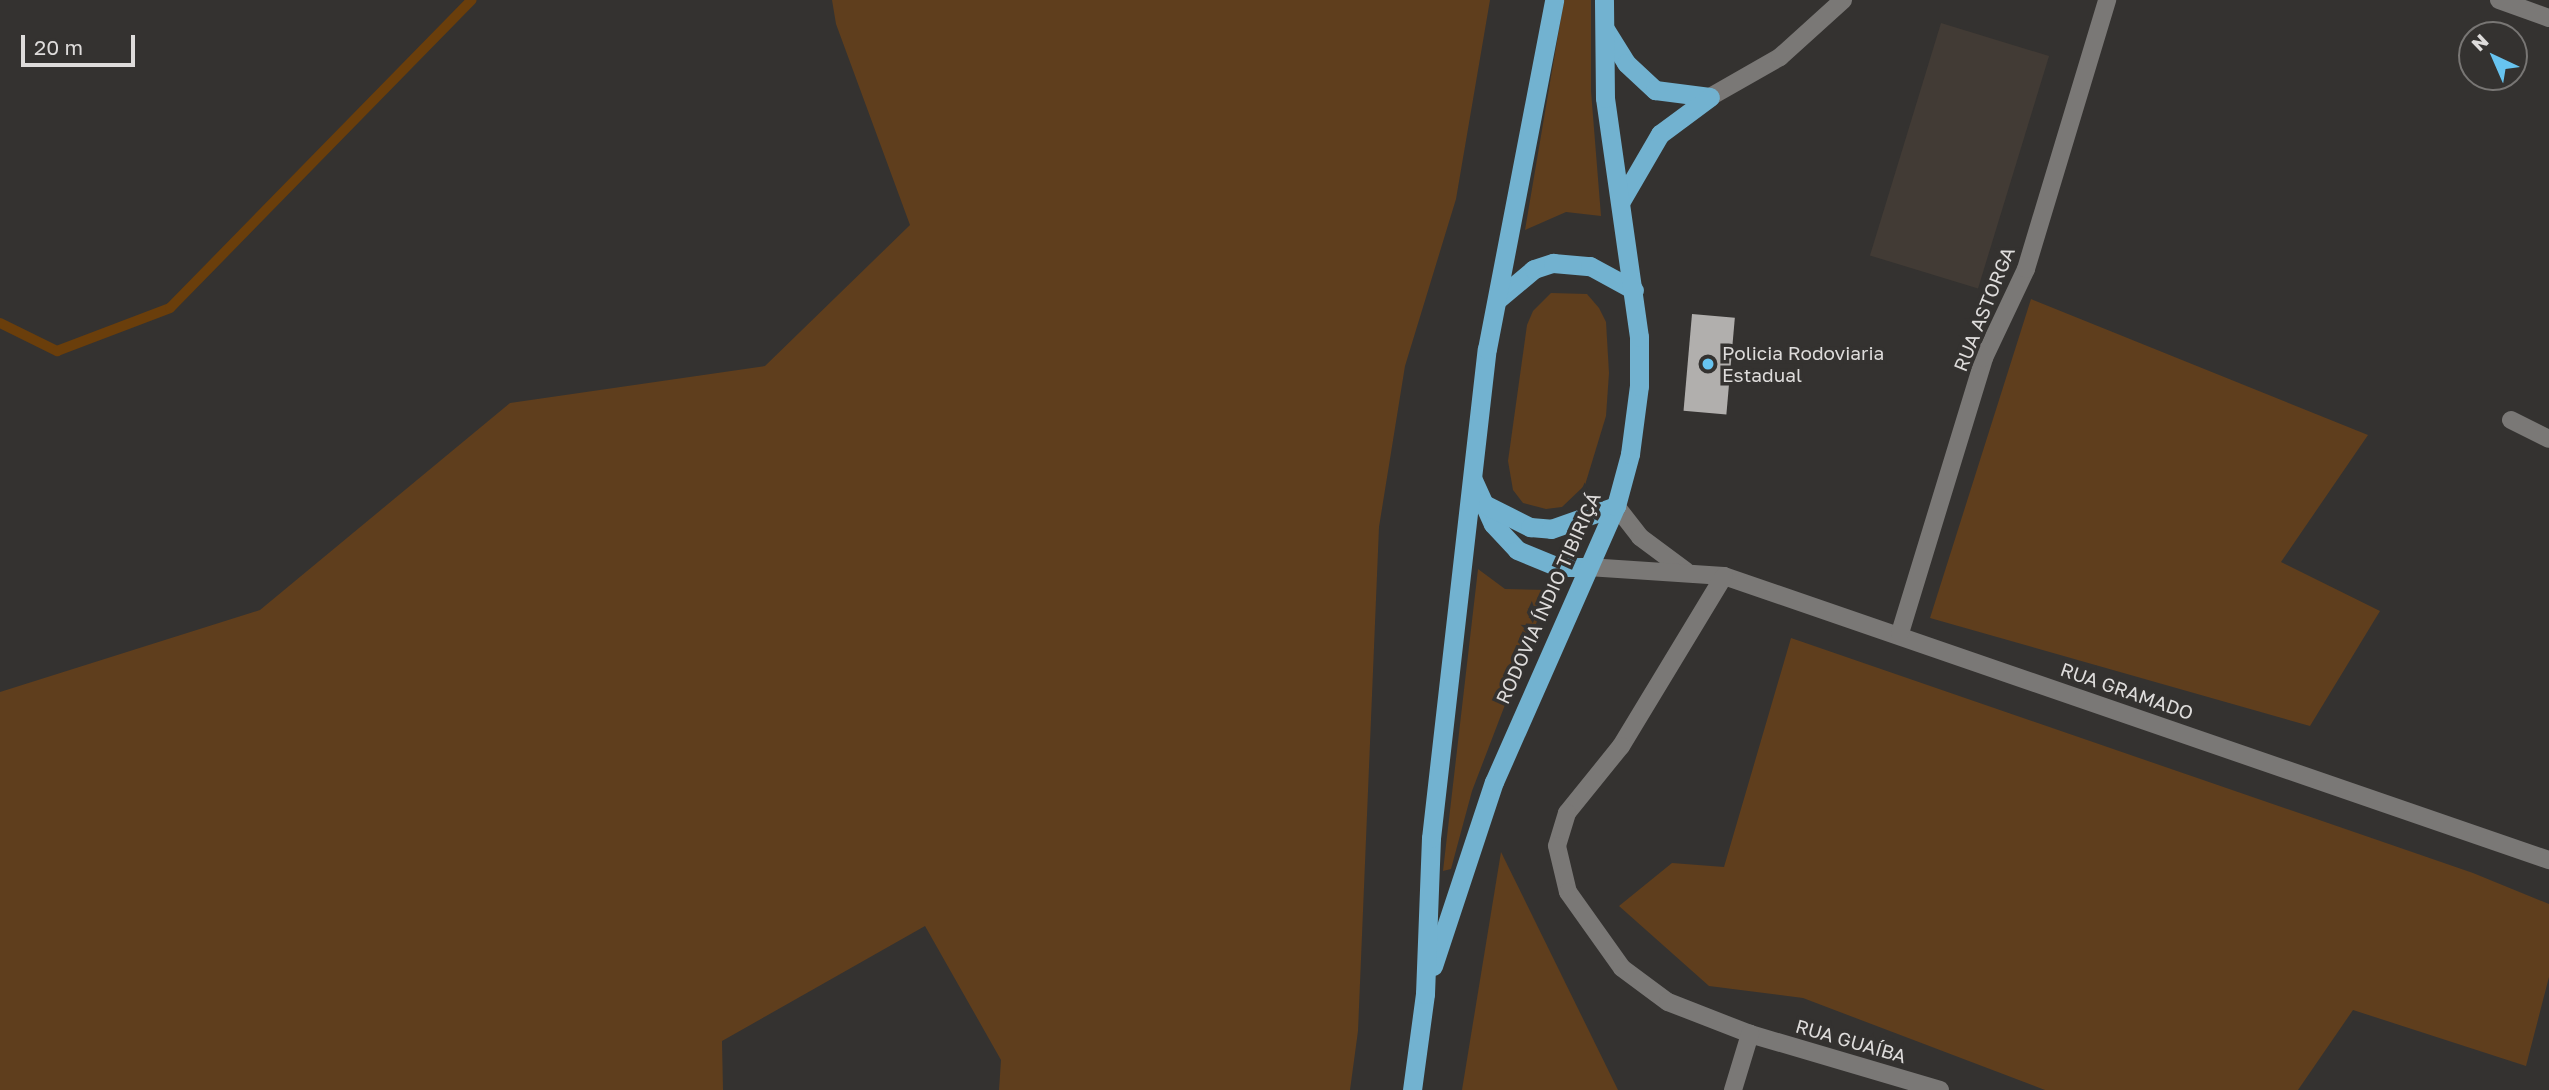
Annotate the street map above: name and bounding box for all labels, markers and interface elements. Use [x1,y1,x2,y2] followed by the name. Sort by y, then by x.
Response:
[24,21,138,65] scale bar
[2458,21,2528,91] north arrow
[2466,29,2493,55] text: N
[34,34,83,60] text: 20 m
[1949,243,2019,375] street label: RUA ASTORGA
[1722,342,1884,386] place label: Policia Rodoviaria Estadual
[1700,356,1716,372] marker: Policia Rodoviaria Estadual
[1491,489,1605,707] street label: RODOVIA ÍNDIO TIBIRIÇÁ
[2058,658,2196,724] street label: RUA GRAMADO
[1793,1014,1909,1068] street label: RUA GUAÍBA

